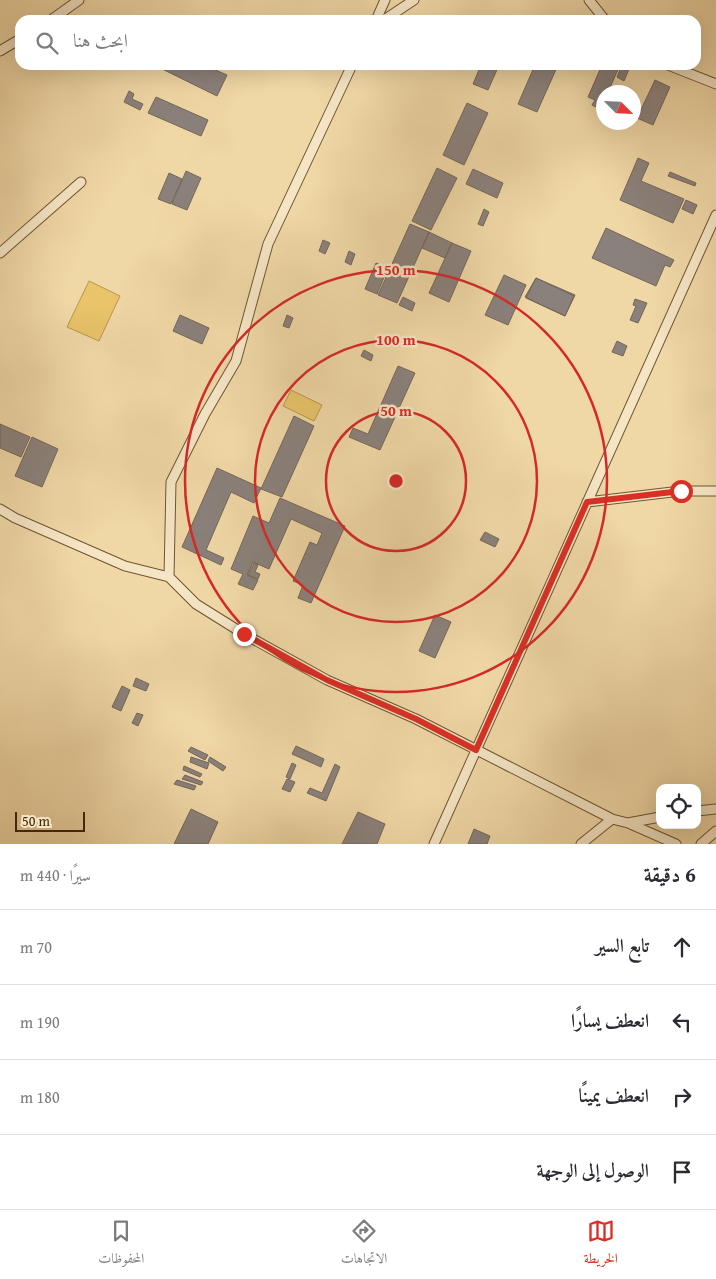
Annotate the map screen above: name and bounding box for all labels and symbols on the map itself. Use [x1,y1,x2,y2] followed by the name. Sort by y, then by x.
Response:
[596,85,641,130] north arrow
[376,259,416,280] text: 150 m
[376,329,416,350] text: 100 m
[380,400,412,421] text: 50 m
[387,472,405,490] centre of rings
[670,480,693,503] route start
[233,623,256,646] route end
[15,809,85,832] scale bar

